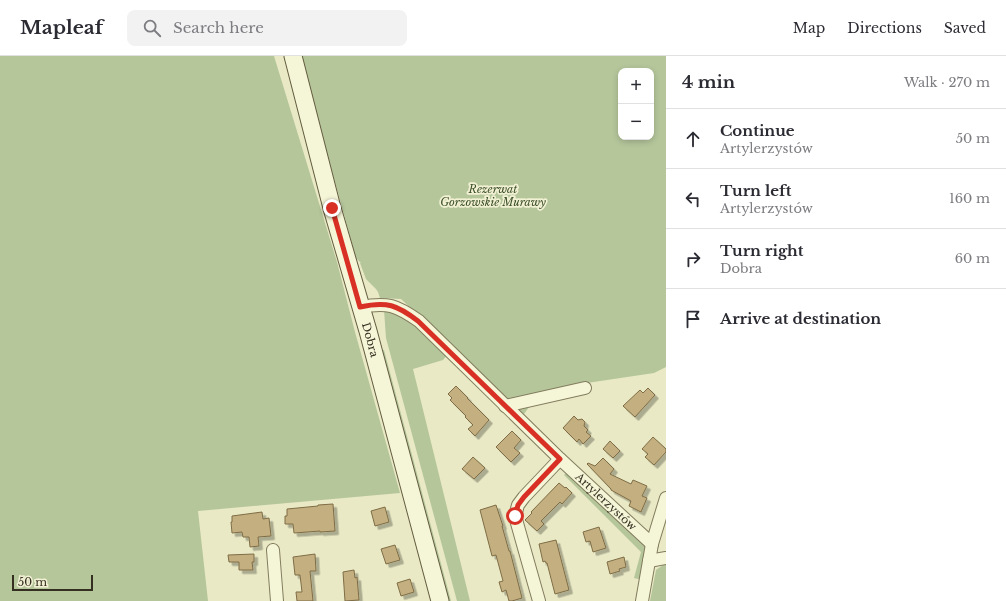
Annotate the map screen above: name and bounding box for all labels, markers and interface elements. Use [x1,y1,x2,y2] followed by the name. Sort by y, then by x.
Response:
[127,10,407,46] search box
[20,16,103,39] text: Mapleaf
[141,17,163,39] icon: search
[173,18,264,37] text: Search here
[793,19,825,37] text: Map
[847,19,922,37] text: Directions
[944,19,986,37] text: Saved
[618,68,654,140] map controls
[618,68,654,104] button: +
[682,72,735,93] text: 4 min
[904,74,990,91] text: Walk · 270 m
[618,104,654,140] button: −
[720,121,795,140] text: Continue
[682,128,704,150] icon: ahead
[956,130,990,147] text: 50 m
[720,140,813,157] text: Artylerzystów
[720,181,791,200] text: Turn left
[440,182,546,209] park label: Rezerwat Gorzowskie Murawy
[682,188,704,210] icon: left
[949,190,990,207] text: 160 m
[323,199,341,217] route end
[720,200,813,217] text: Artylerzystów
[720,241,803,260] text: Turn right
[682,248,704,270] icon: right
[955,250,990,267] text: 60 m
[720,260,762,277] text: Dobra
[682,308,704,330] icon: arrive
[720,309,881,328] text: Arrive at destination
[359,321,382,359] street label: Dobra
[572,469,640,534] street label: Artylerzystów
[506,507,524,525] route start
[12,573,93,592] scale bar
[18,575,47,589] text: 50 m

